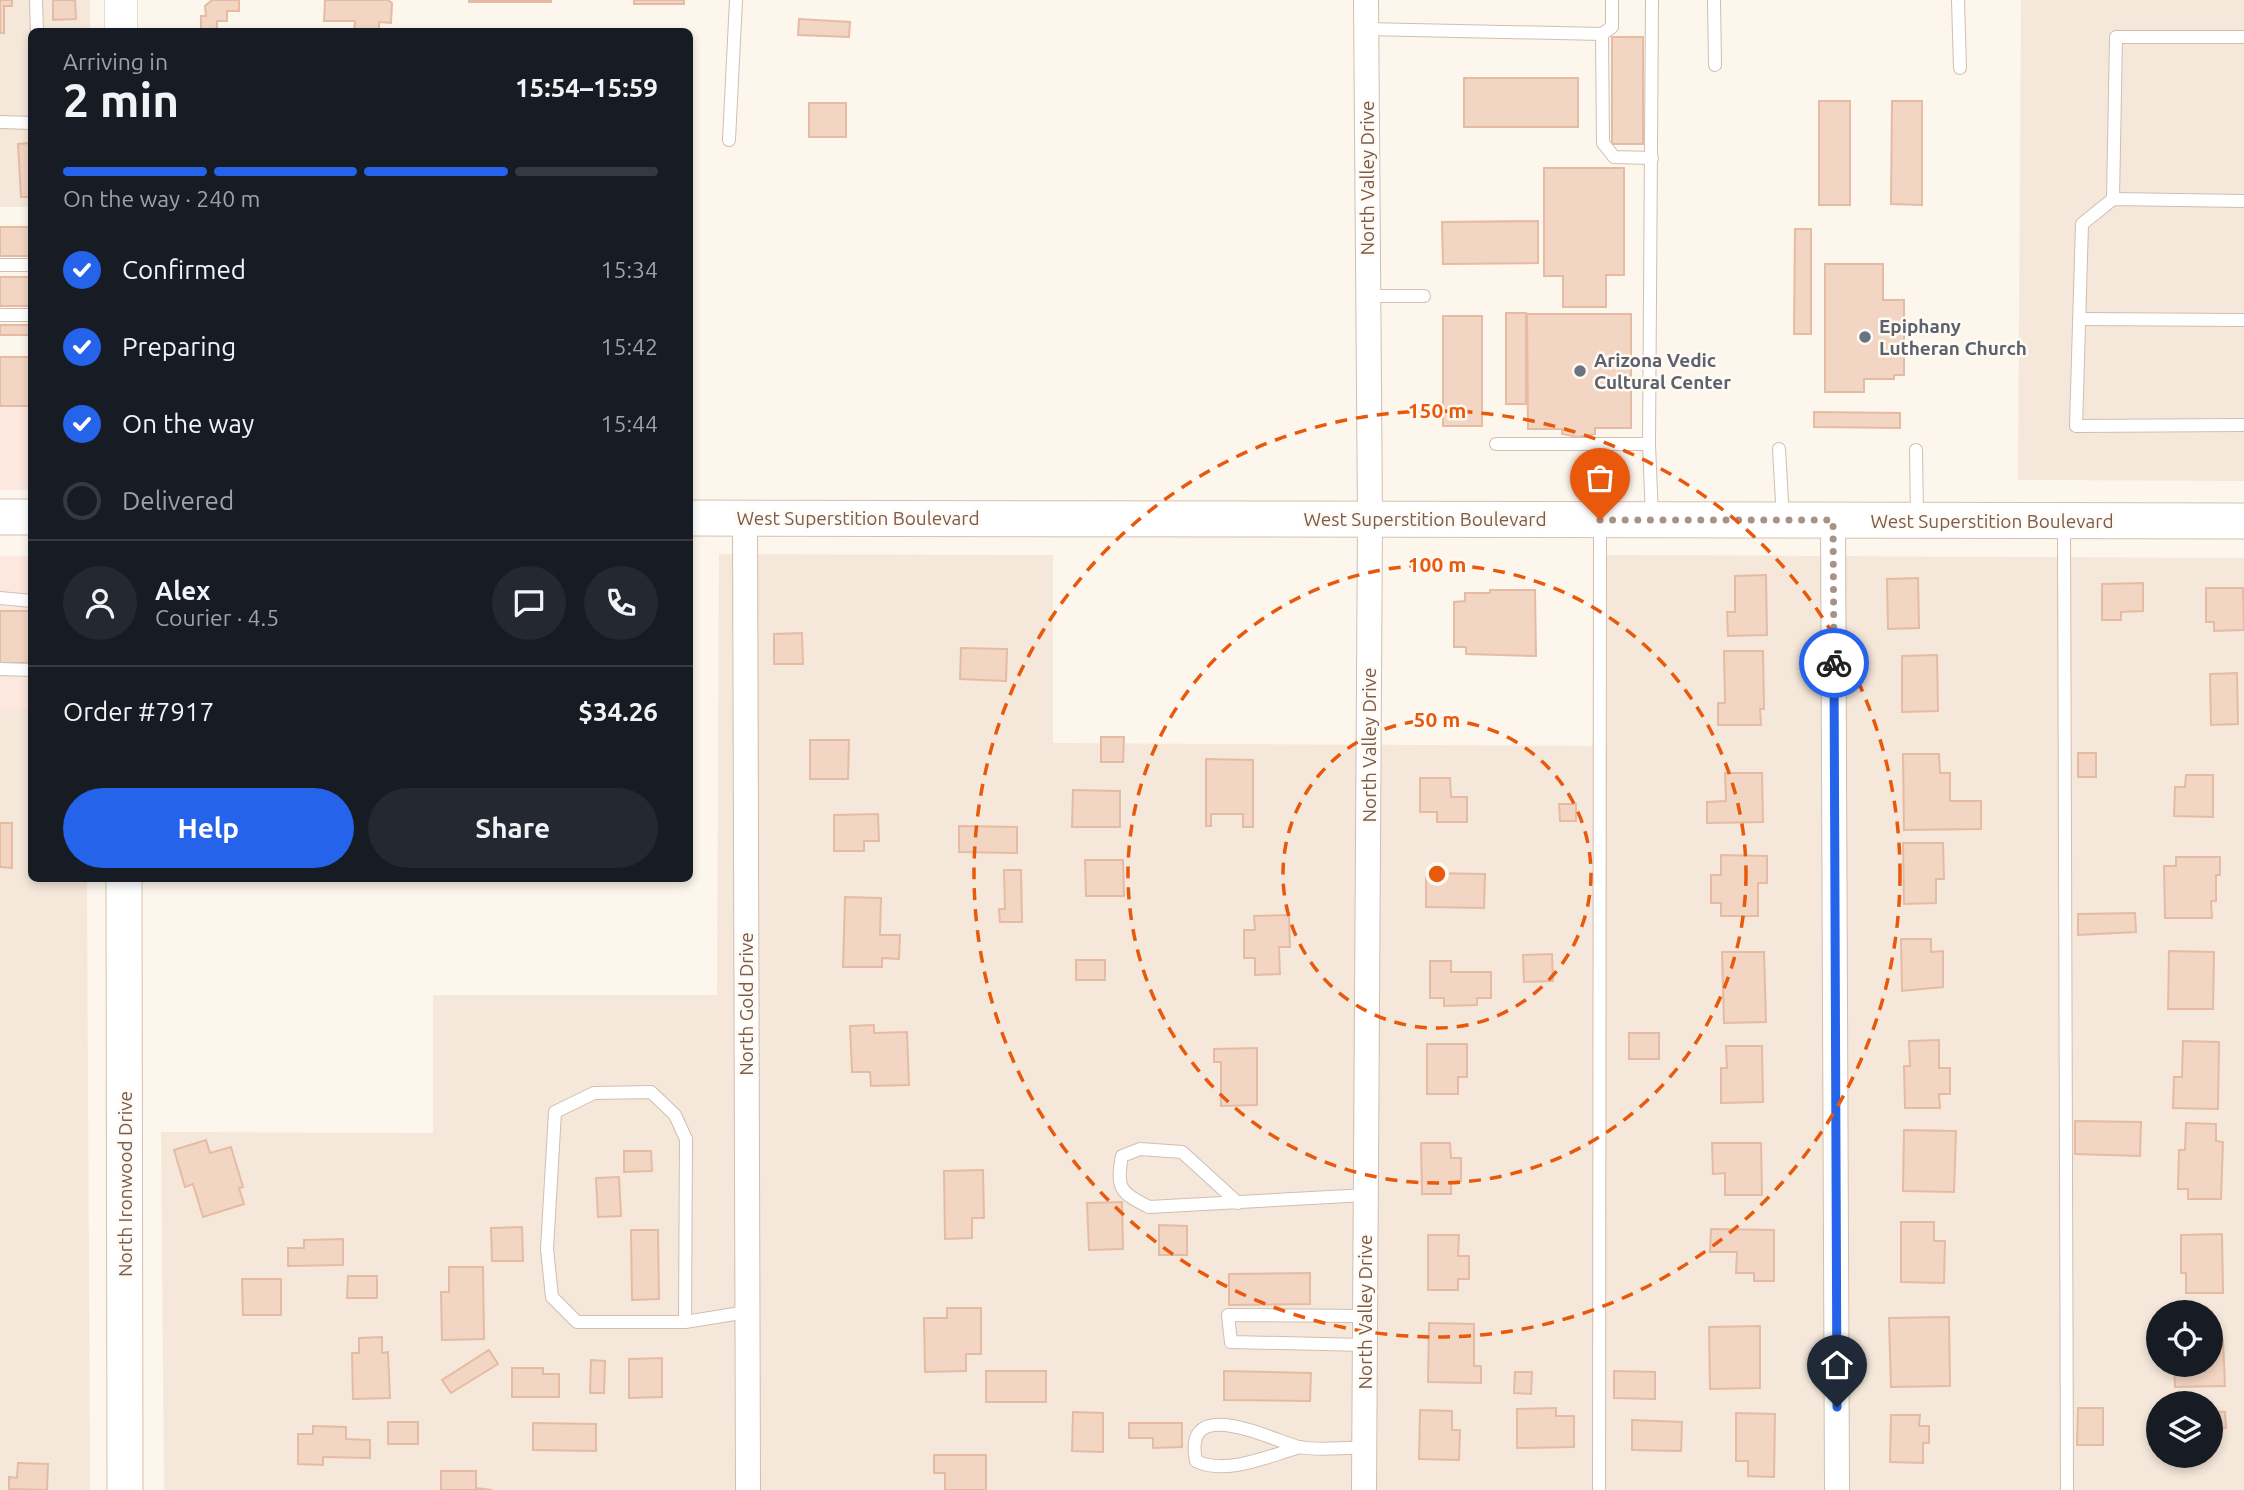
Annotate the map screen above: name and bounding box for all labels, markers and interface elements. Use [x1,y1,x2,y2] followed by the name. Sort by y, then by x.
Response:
[63,49,168,74] text: Arriving in
[515,73,658,102] text: 15:54–15:59
[63,74,179,126] text: 2 min
[1356,101,1378,255] street label: North Valley Drive
[63,186,260,211] text: On the way · 240 m
[63,251,101,289] icon: check
[122,255,246,284] text: Confirmed
[600,257,658,282] text: 15:34
[1879,315,2027,359] place label: Epiphany Lutheran Church
[63,328,101,366] icon: check
[1857,329,1873,345] marker: Epiphany Lutheran Church
[122,332,236,361] text: Preparing
[600,334,658,359] text: 15:42
[1594,349,1731,393] place label: Arizona Vedic Cultural Center
[1572,363,1588,379] marker: Arizona Vedic Cultural Center
[1408,398,1466,422] text: 150 m
[63,405,101,443] icon: check
[122,409,254,438] text: On the way
[600,411,658,436] text: 15:44
[1570,448,1630,520] pin
[1581,459,1619,497] icon: bag
[122,486,234,515] text: Delivered
[737,507,980,529] street label: West Superstition Boulevard
[1304,508,1547,530] street label: West Superstition Boulevard
[1871,510,2114,532] street label: West Superstition Boulevard
[1408,552,1466,576] text: 100 m
[63,566,137,640] button: person
[492,566,566,640] button: chat
[584,566,658,640] button: phone
[155,576,210,605] text: Alex
[155,605,279,630] text: Courier · 4.5
[1799,628,1869,698] courier
[1815,644,1853,682] icon: bike
[1358,668,1380,822] street label: North Valley Drive
[63,697,214,726] text: Order #7917
[578,697,658,726] text: $34.26
[1414,707,1460,731] text: 50 m
[63,788,354,868] button: Help
[368,788,658,868] button: Share
[1425,862,1449,886] centre of rings
[735,932,757,1076] street label: North Gold Drive
[114,1091,136,1277] street label: North Ironwood Drive
[1354,1235,1376,1389] street label: North Valley Drive
[2146,1300,2223,1468] map controls
[2146,1300,2223,1377] button: locate
[1807,1335,1867,1407] pin
[1818,1346,1856,1384] icon: home
[2146,1391,2223,1468] button: layers

